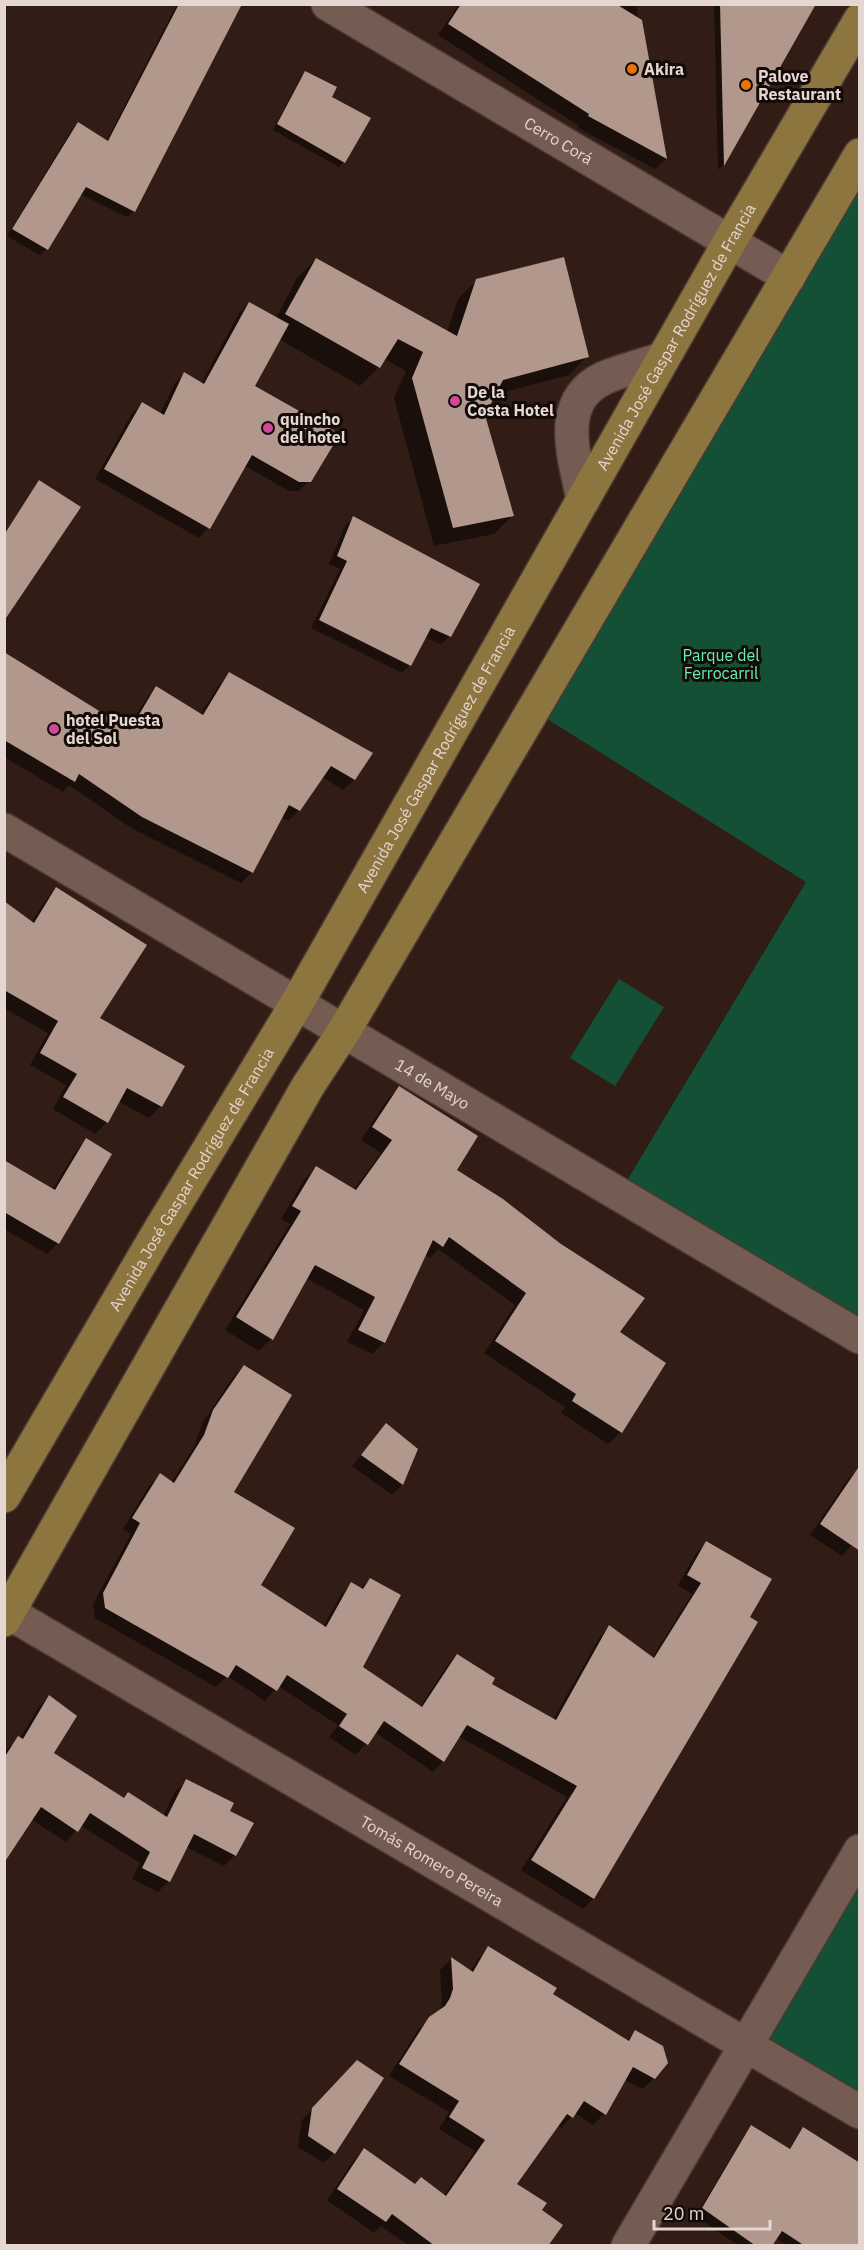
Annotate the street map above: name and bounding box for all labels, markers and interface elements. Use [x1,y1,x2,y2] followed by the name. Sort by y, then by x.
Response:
[644,59,684,79] place label: Akira
[625,62,639,76] marker: Akira
[758,66,841,104] place label: Palove Restaurant
[739,78,753,92] marker: Palove Restaurant
[521,112,597,169] street label: Cerro Corá
[592,199,760,474] street label: Avenida José Gaspar Rodríguez de Francia
[467,382,554,420] place label: De la Costa Hotel
[448,394,462,408] marker: De la Costa Hotel
[280,409,346,447] place label: quincho del hotel
[261,421,275,435] marker: quincho del hotel
[352,622,520,896] street label: Avenida José Gaspar Rodríguez de Francia
[682,645,760,683] park label: Parque del Ferrocarril
[66,710,160,748] place label: hotel Puesta del Sol
[47,722,61,736] marker: hotel Puesta del Sol
[105,1043,278,1315] street label: Avenida José Gaspar Rodríguez de Francia
[392,1054,473,1114] street label: 14 de Mayo
[357,1811,507,1911] street label: Tomás Romero Pereira
[654,2193,770,2231] scale bar
[663,2202,705,2225] text: 20 m

